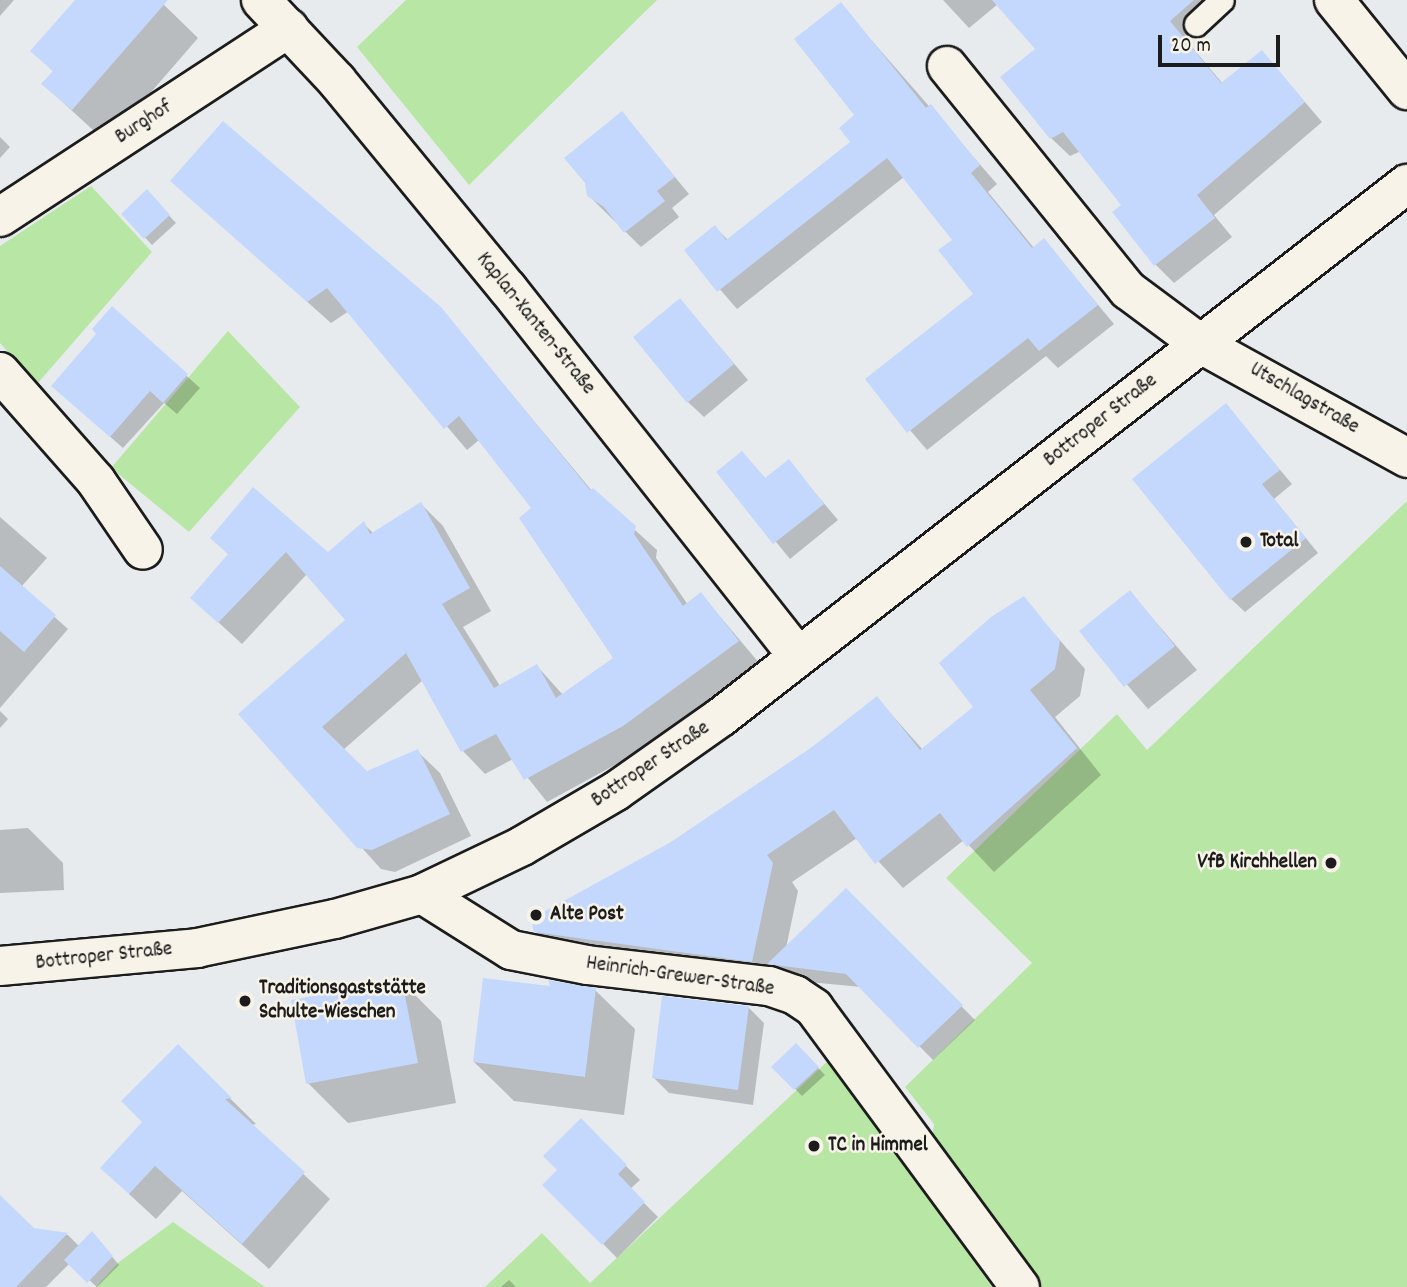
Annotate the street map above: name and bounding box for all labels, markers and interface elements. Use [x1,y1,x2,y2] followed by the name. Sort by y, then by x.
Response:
[1162,21,1284,65] scale bar
[1171,32,1211,62] text: 20 m
[111,95,177,151] street label: Burghof
[470,248,600,400] street label: Kaplan-Xanten-Straße
[1245,358,1363,440] street label: Utschlagstraße
[1039,369,1163,473] street label: Bottroper Straße
[1260,529,1298,555] place label: Total
[1238,534,1254,550] marker: Total
[587,716,715,814] street label: Bottroper Straße
[1198,850,1317,876] place label: VfB Kirchhellen
[1323,855,1339,871] marker: VfB Kirchhellen
[550,902,624,928] place label: Alte Post
[528,907,544,923] marker: Alte Post
[34,937,174,977] street label: Bottroper Straße
[584,951,776,1003] street label: Heinrich-Grewer-Straße
[259,976,426,1026] place label: Traditionsgaststätte Schulte-Wieschen
[237,993,253,1009] marker: Traditionsgaststätte Schulte-Wieschen
[828,1133,928,1159] place label: TC in Himmel
[806,1138,822,1154] marker: TC in Himmel

